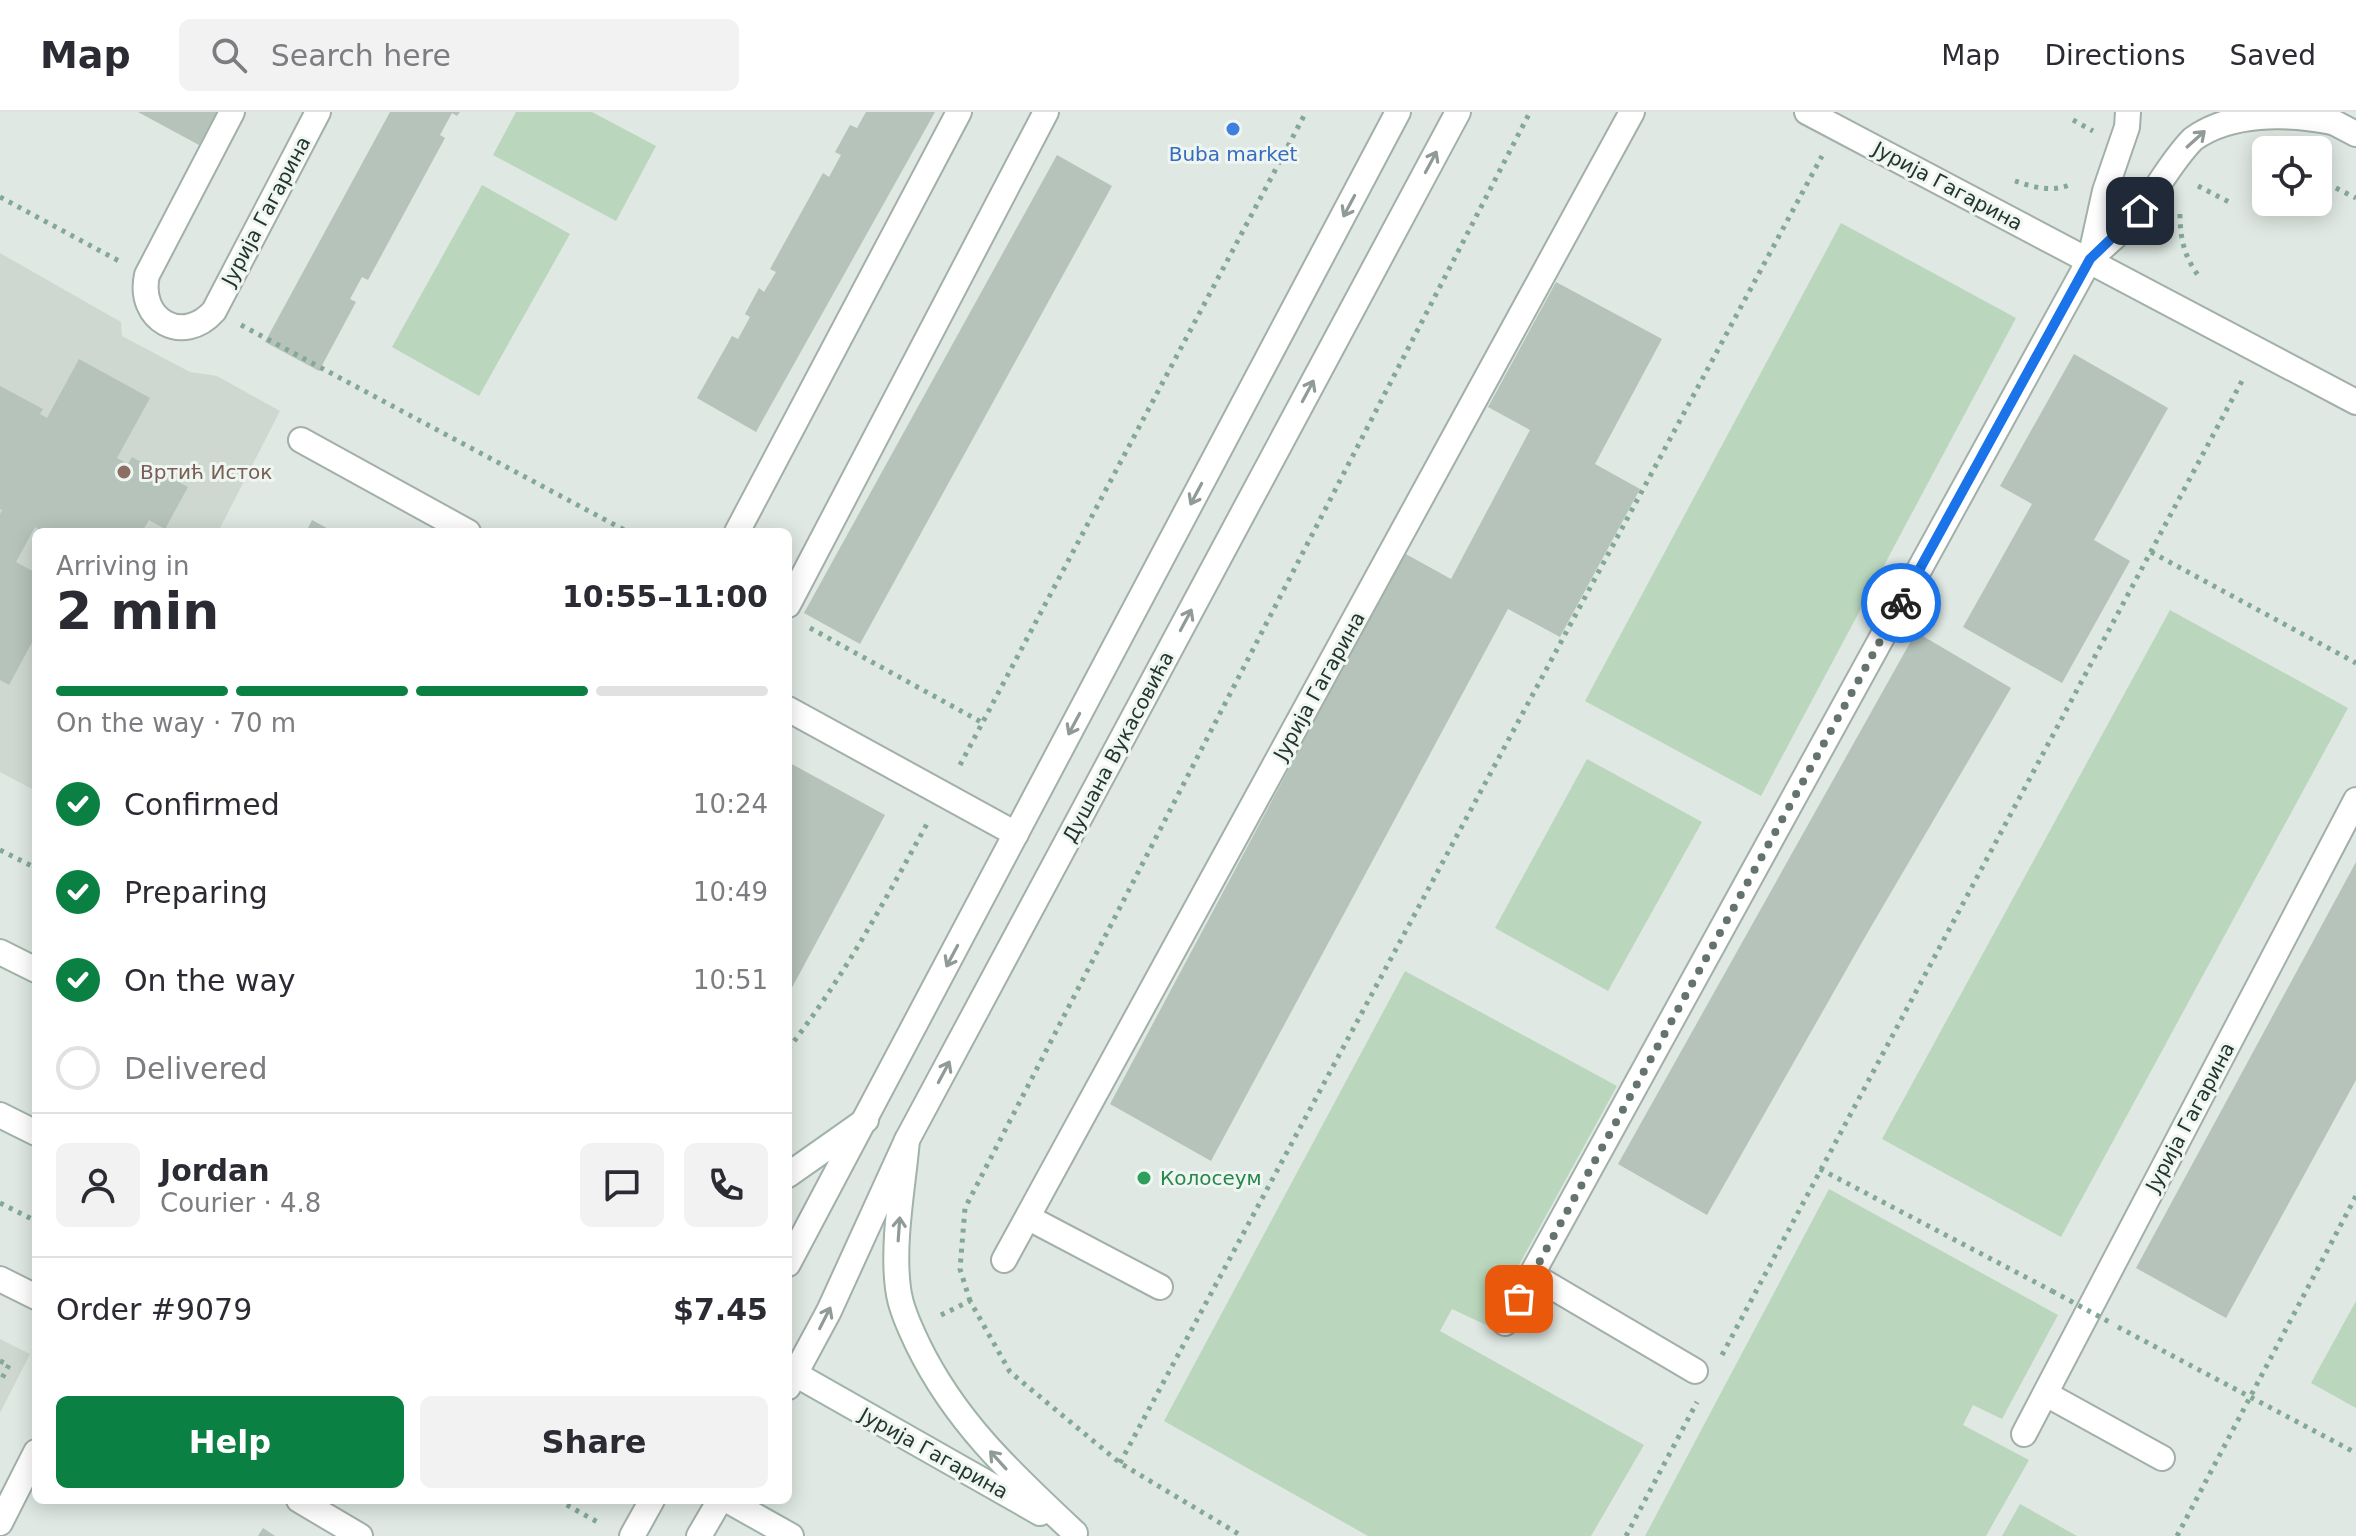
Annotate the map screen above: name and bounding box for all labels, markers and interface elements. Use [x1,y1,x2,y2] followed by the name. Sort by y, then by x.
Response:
[179,19,739,91] search box
[40,33,131,77] text: Map
[207,33,251,77] icon: search
[271,38,451,73] text: Search here
[1941,39,2000,72] text: Map
[2044,39,2185,72] text: Directions
[2229,39,2316,72] text: Saved
[1224,120,1242,138] marker: Buba market
[2186,129,2206,148] one-way arrow
[216,132,316,292] street label: Јурија Гагарина
[1867,136,2027,236] street label: Јурија Гагарина
[2252,136,2332,216] map controls
[2252,136,2332,216] button: locate
[1169,142,1297,166] place label: Buba market
[1424,150,1440,174] one-way arrow
[2106,177,2174,245] pin
[2118,189,2162,233] icon: home
[1340,193,1356,217] one-way arrow
[1301,380,1317,403] one-way arrow
[140,460,272,484] place label: Вртић Исток
[115,463,133,481] marker: Вртић Исток
[1188,482,1203,506] one-way arrow
[56,551,190,581] text: Arriving in
[1861,563,1941,643] courier
[562,579,768,614] text: 10:55–11:00
[56,581,219,641] text: 2 min
[1879,581,1923,625] icon: bike
[1267,608,1370,766] street label: Јурија Гагарина
[1178,609,1194,633] one-way arrow
[1057,647,1179,847] street label: Душана Вукасовића
[56,708,296,738] text: On the way · 70 m
[1066,712,1082,735] one-way arrow
[56,782,100,826] icon: check
[124,787,280,822] text: Confirmed
[693,789,768,819] text: 10:24
[56,870,100,914] icon: check
[124,875,268,910] text: Preparing
[693,877,768,907] text: 10:49
[944,944,960,967] one-way arrow
[56,958,100,1002] icon: check
[124,963,296,998] text: On the way
[693,965,768,995] text: 10:51
[2140,1038,2240,1198] street label: Јурија Гагарина
[124,1051,268,1086] text: Delivered
[937,1060,952,1084] one-way arrow
[56,1143,140,1227] button: person
[580,1143,664,1227] button: chat
[684,1143,768,1227] button: phone
[160,1153,270,1188] text: Jordan
[1160,1166,1262,1190] place label: Колосеум
[1135,1169,1153,1187] marker: Колосеум
[160,1188,321,1218] text: Courier · 4.8
[892,1216,907,1243] one-way arrow
[1485,1265,1553,1333] pin
[1497,1277,1541,1321] icon: bag
[56,1292,252,1327] text: Order #9079
[673,1292,768,1327] text: $7.45
[817,1307,833,1330] one-way arrow
[56,1396,404,1488] button: Help
[420,1396,768,1488] button: Share
[854,1401,1012,1504] street label: Јурија Гагарина
[989,1450,1007,1470] one-way arrow

